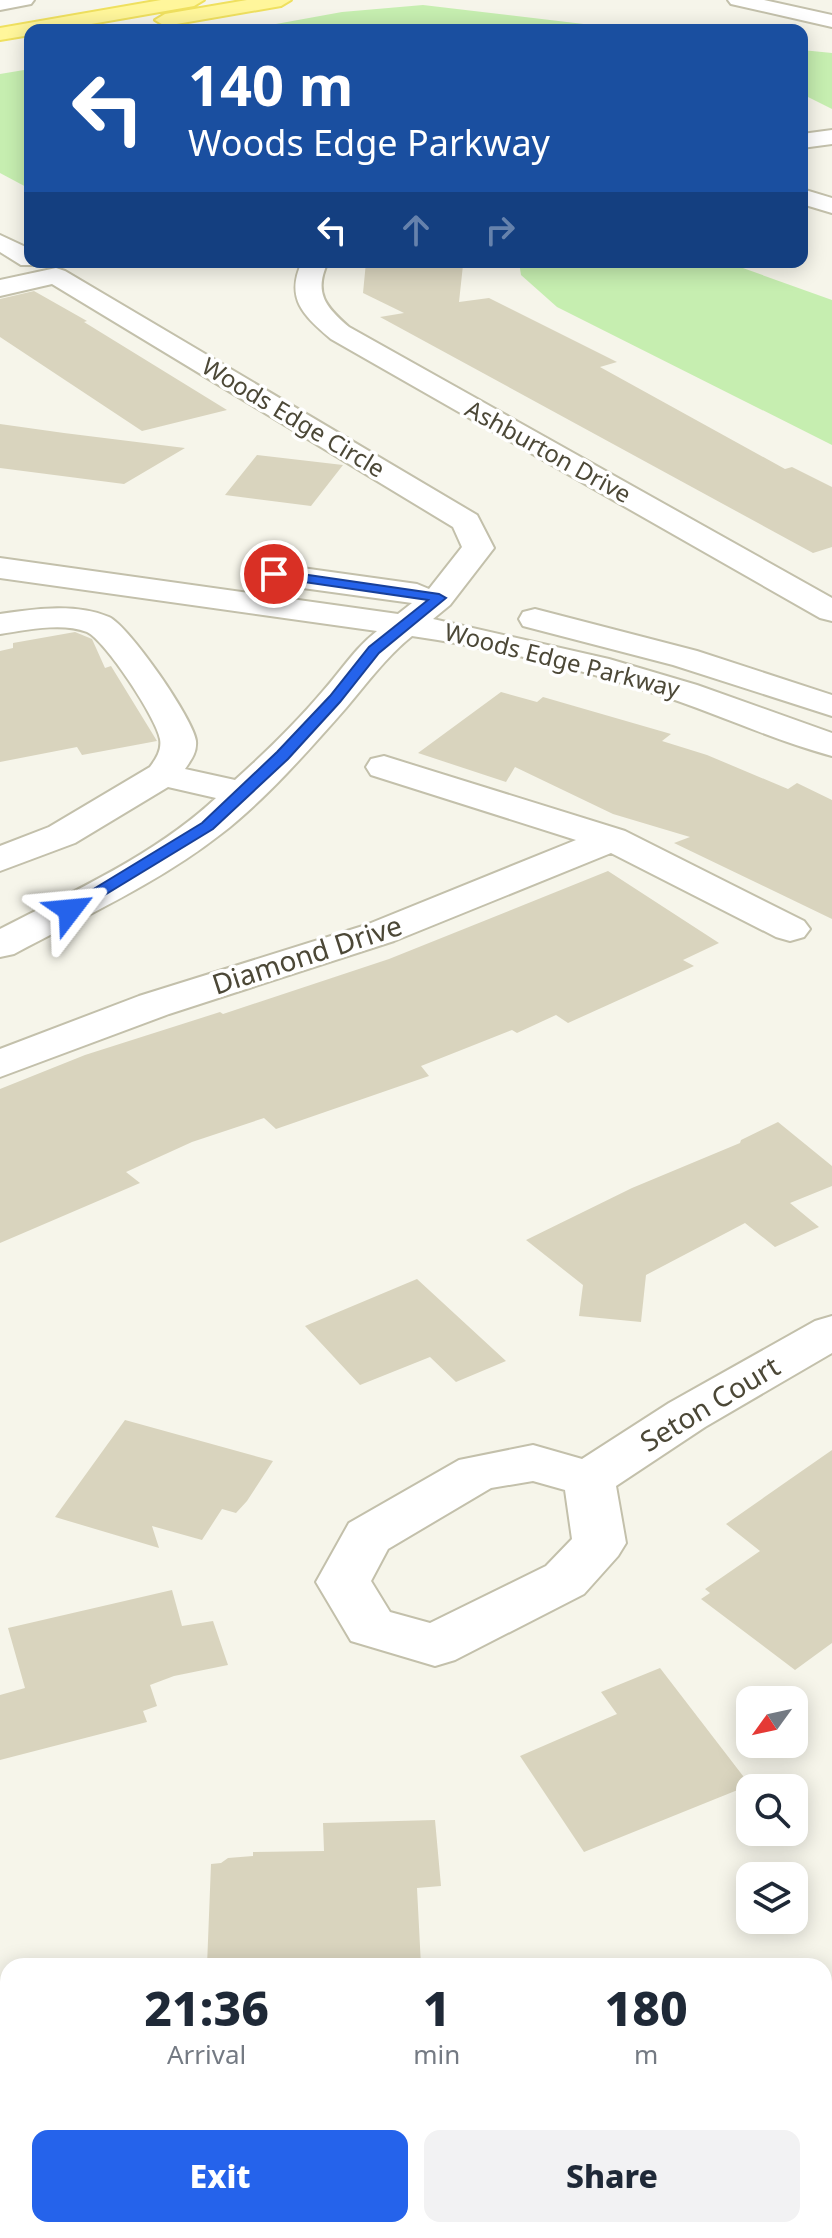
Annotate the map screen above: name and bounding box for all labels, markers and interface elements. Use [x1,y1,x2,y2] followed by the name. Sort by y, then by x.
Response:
[188,46,353,122] text: 140 m
[56,56,160,160] icon: left
[188,118,550,167] text: Woods Edge Parkway
[310,208,354,252] icon: left
[394,208,438,252] icon: ahead
[478,208,522,252] icon: right
[196,349,391,484] street label: Woods Edge Circle
[460,391,638,510] street label: Ashburton Drive
[240,540,308,608] pin
[252,552,296,596] icon: arrive
[441,614,684,705] street label: Woods Edge Parkway
[28,868,112,952] position arrow
[207,905,407,1003] street label: Diamond Drive
[633,1347,786,1460] street label: Seton Court
[736,1686,808,1758] north arrow
[736,1686,808,1934] map controls
[736,1774,808,1846] button: search
[736,1862,808,1934] button: layers
[144,1975,269,2040] text: 21:36
[423,1975,451,2040] text: 1
[605,1975,688,2040] text: 180
[167,2036,246,2072] text: Arrival
[413,2036,460,2072] text: min
[634,2036,658,2072] text: m
[32,2130,408,2222] button: Exit
[424,2130,800,2222] button: Share

